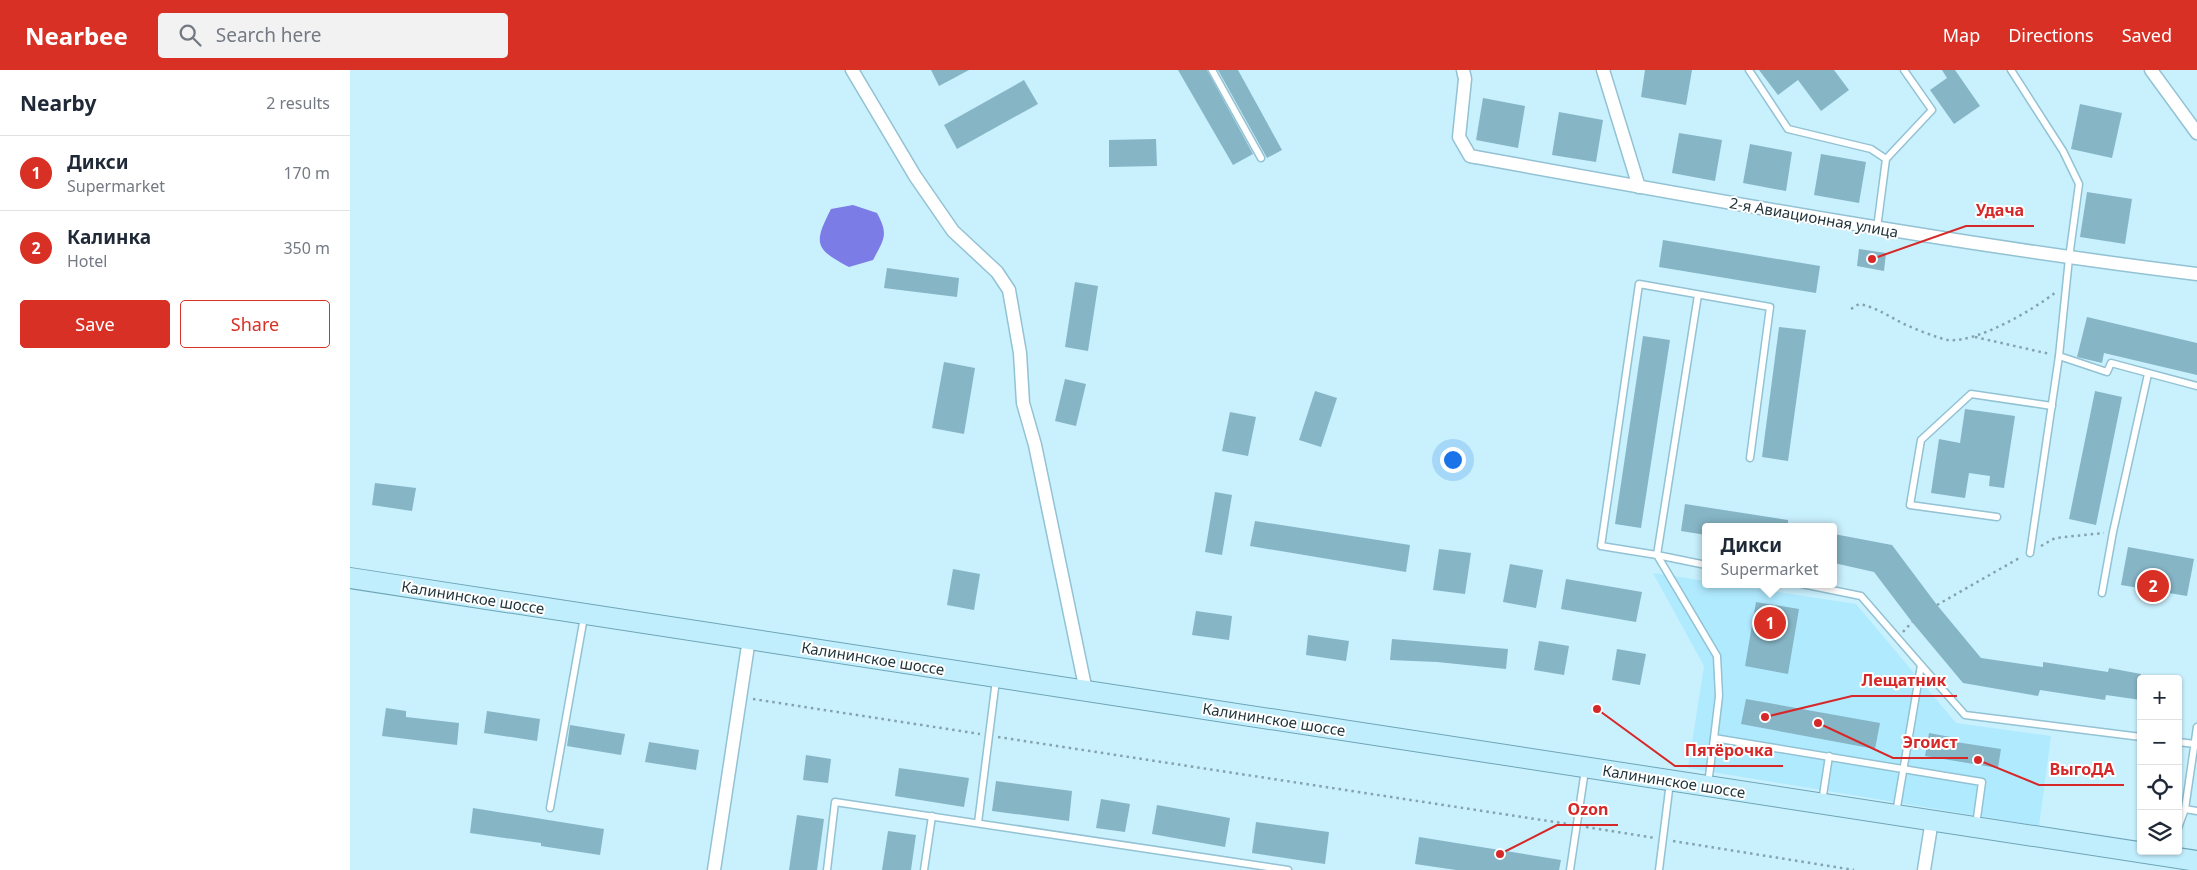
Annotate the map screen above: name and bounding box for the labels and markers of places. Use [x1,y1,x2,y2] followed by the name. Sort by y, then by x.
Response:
[1966,195,2034,226] callout: Удача
[2137,567,2169,605] pin: 2
[1754,604,1786,642] pin: 1
[1852,665,1957,696] callout: Лещатник
[1893,727,1968,758] callout: Эгоист
[1675,735,1783,766] callout: Пятёрочка
[2039,754,2124,785] callout: ВыгоДА
[1557,794,1618,825] callout: Ozon

